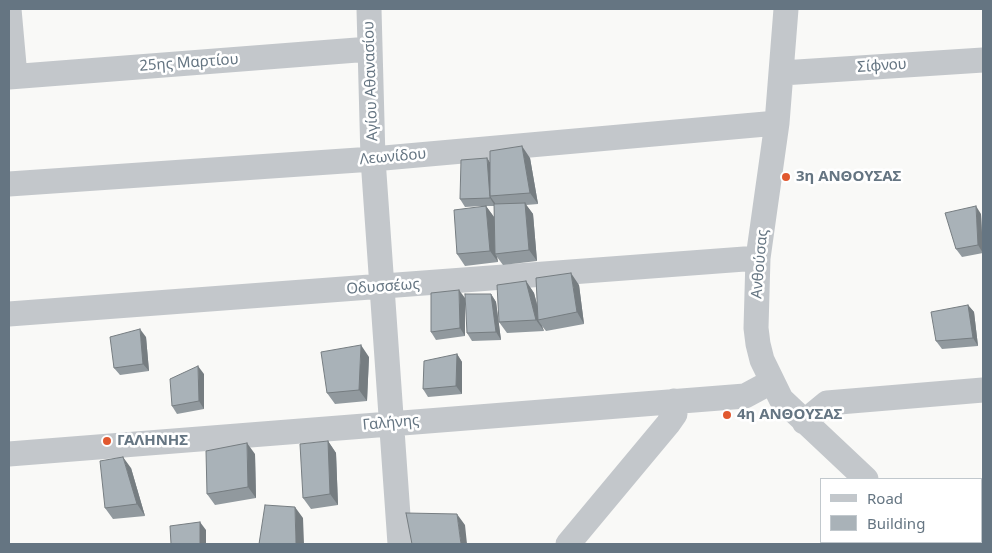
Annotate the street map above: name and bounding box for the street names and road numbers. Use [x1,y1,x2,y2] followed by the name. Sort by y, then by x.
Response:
[360,21,382,141] street label: Αγίου Αθανασίου
[139,51,239,75] street label: 25ης Μαρτίου
[857,55,907,77] street label: Σίφνου
[359,145,427,169] street label: Λεωνίδου
[748,229,772,299] street label: Ανθούσας
[346,275,420,299] street label: Οδυσσέως
[362,412,420,434] street label: Γαλήνης

